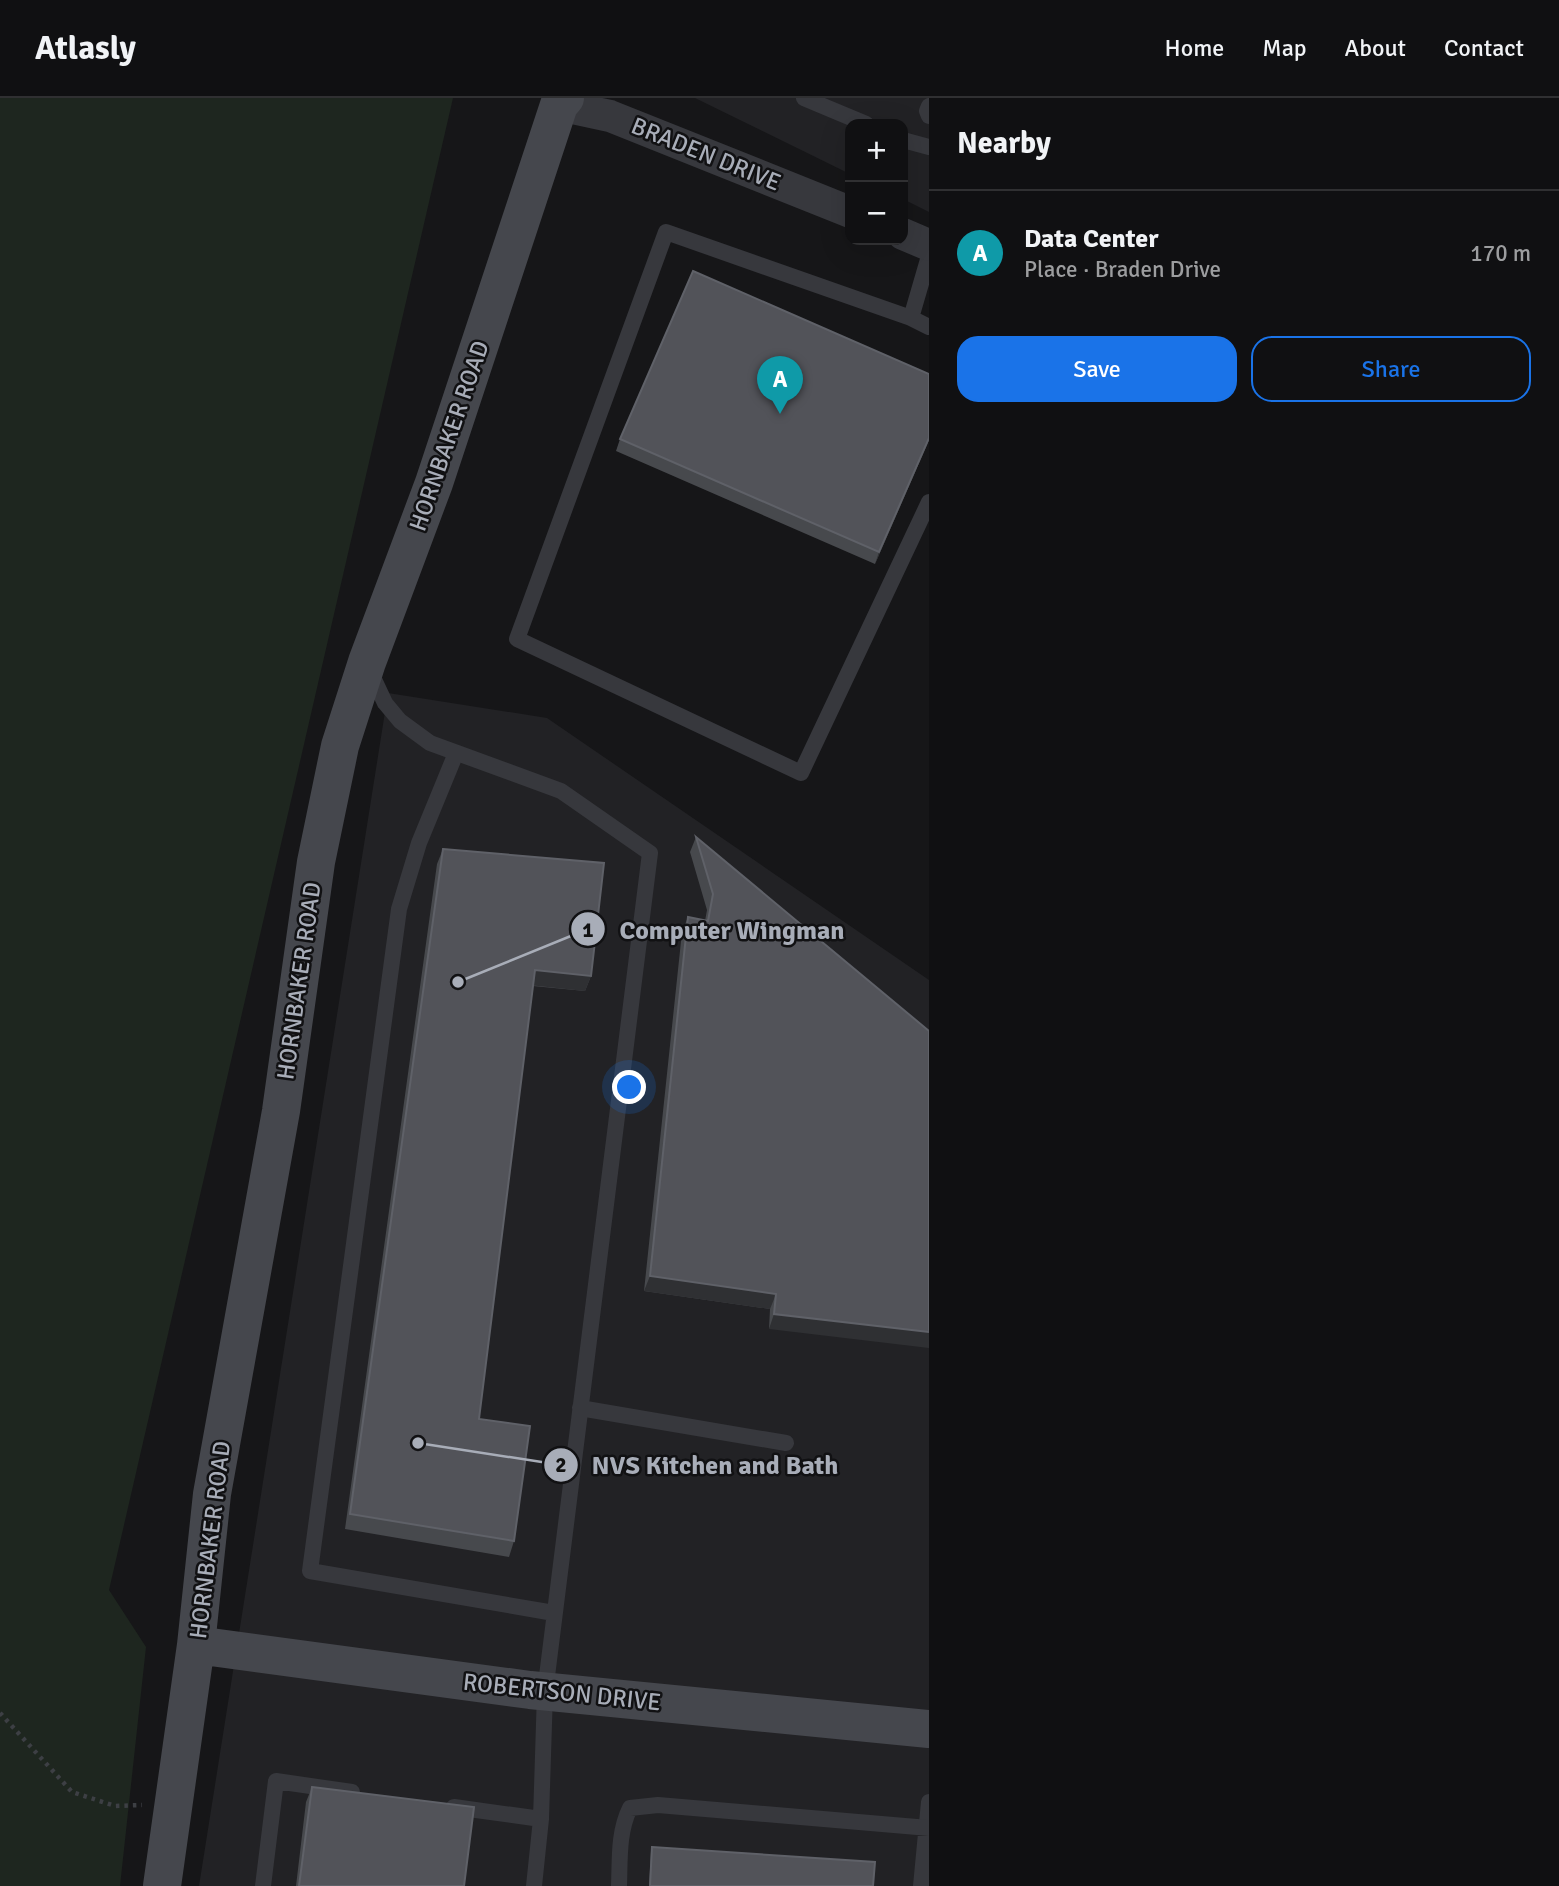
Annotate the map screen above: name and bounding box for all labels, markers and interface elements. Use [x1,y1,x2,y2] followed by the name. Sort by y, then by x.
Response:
[35,28,136,69] text: Atlasly
[1164,33,1224,63] text: Home
[1262,33,1307,63] text: Map
[1345,33,1406,63] text: About
[1444,33,1524,63] text: Contact
[627,110,785,198] street label: BRADEN DRIVE
[845,119,908,245] map controls
[845,119,908,182] button: +
[957,125,1051,162] text: Nearby
[845,182,908,245] button: −
[1024,223,1159,255] text: Data Center
[973,239,987,268] text: A
[1470,239,1531,268] text: 170 m
[1024,255,1221,284] text: Place · Braden Drive
[957,336,1237,402] button: Save
[1251,336,1531,402] button: Share
[402,337,496,535] street label: HORNBAKER ROAD
[757,356,803,414] pin: A
[270,880,328,1082] street label: HORNBAKER ROAD
[570,906,858,953] callout: Computer Wingman
[619,915,845,947] text: Computer Wingman
[582,917,594,943] text: 1
[612,1070,646,1104] your location
[183,1439,237,1641] street label: HORNBAKER ROAD
[543,1441,853,1488] callout: NVS Kitchen and Bath
[592,1450,838,1482] text: NVS Kitchen and Bath
[555,1452,567,1478] text: 2
[462,1667,662,1717] street label: ROBERTSON DRIVE

